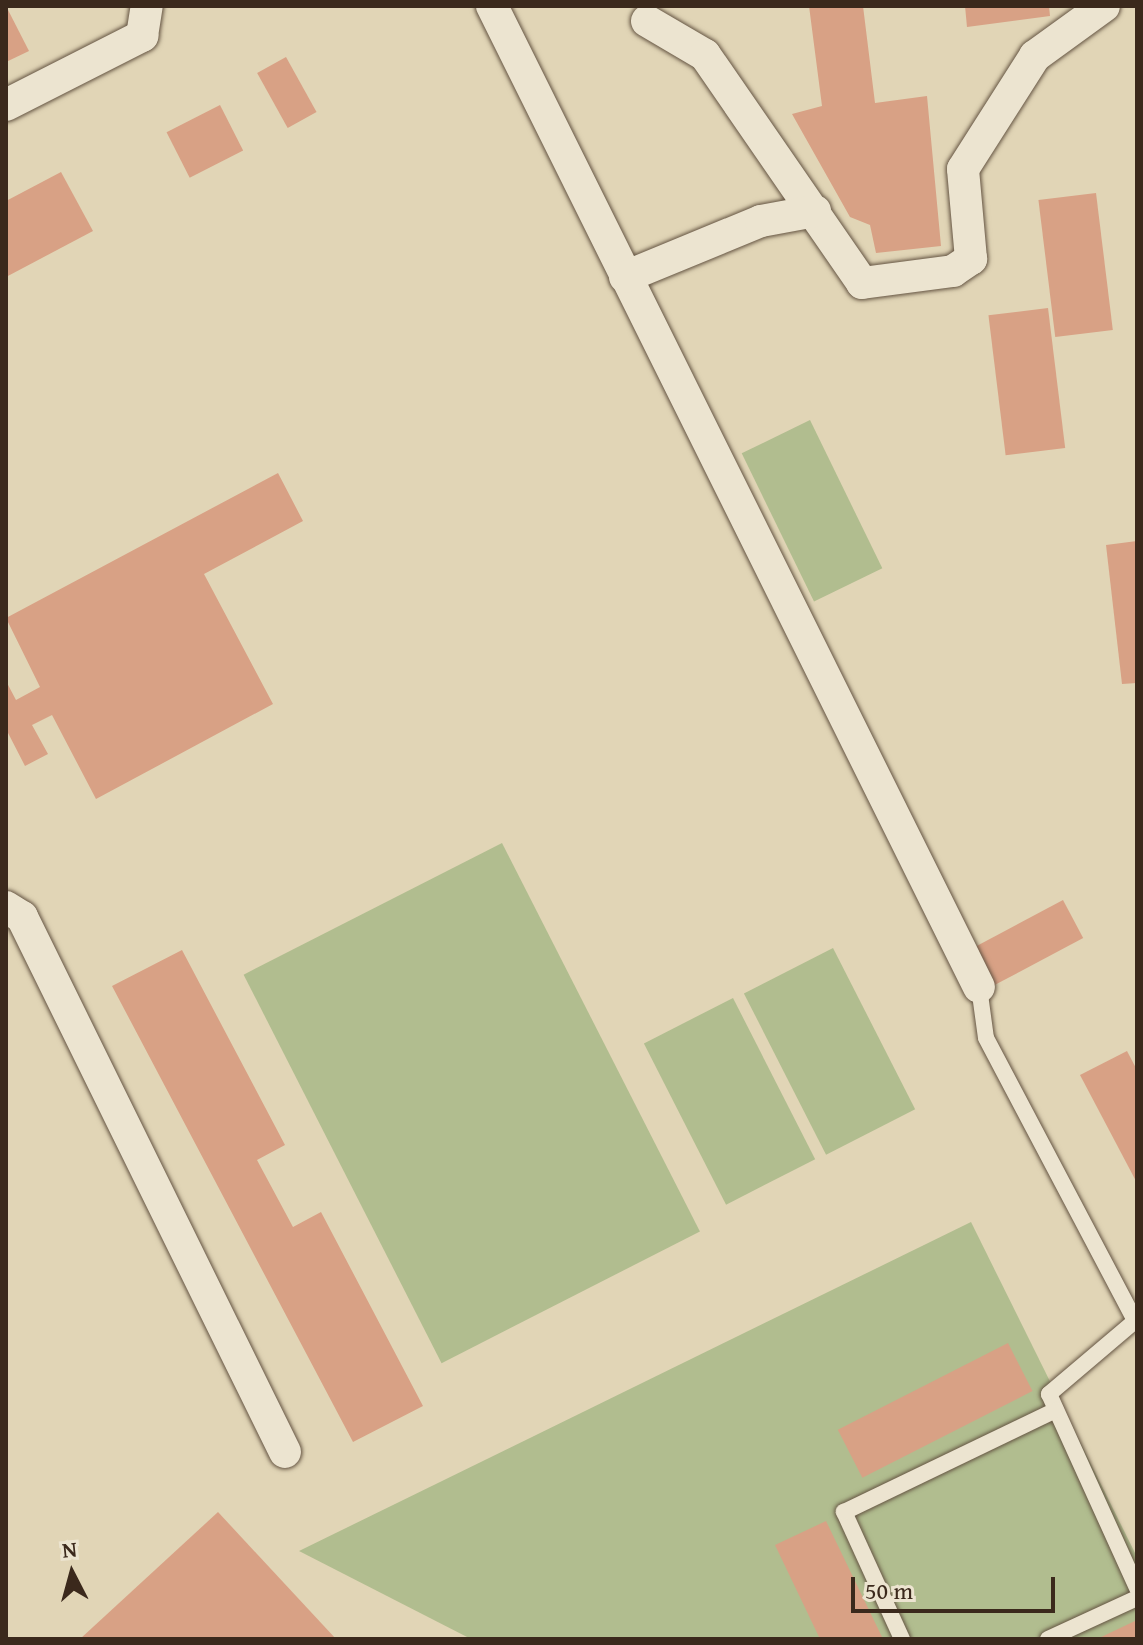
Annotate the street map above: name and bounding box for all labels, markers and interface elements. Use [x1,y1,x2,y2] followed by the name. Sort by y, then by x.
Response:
[60,1532,78,1566] text: N
[32,1533,112,1613] north arrow
[855,1561,1059,1611] scale bar
[865,1573,913,1608] text: 50 m

